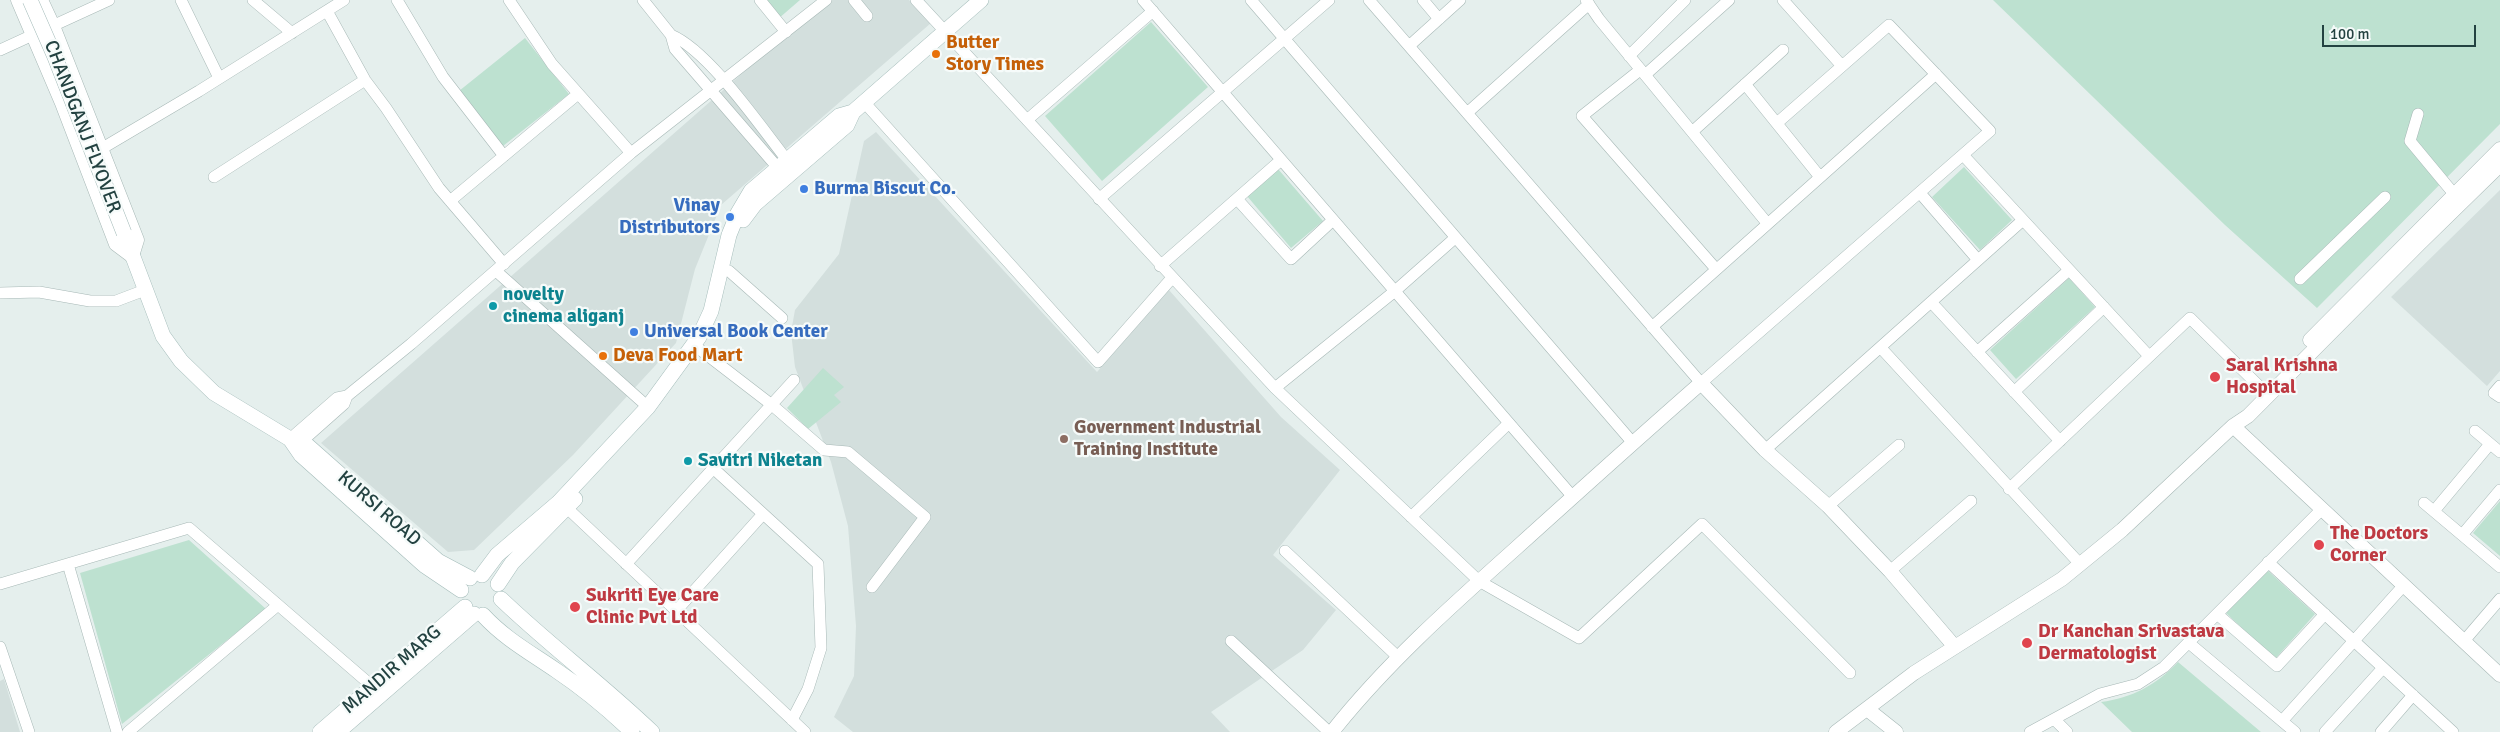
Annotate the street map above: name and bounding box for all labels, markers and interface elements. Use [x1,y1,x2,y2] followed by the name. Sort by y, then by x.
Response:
[2325,15,2479,47] scale bar
[2330,25,2370,43] text: 100 m
[946,32,1044,76] place label: Butter Story Times
[39,37,125,217] street label: CHANDGANJ FLYOVER
[930,48,942,60] marker: Butter Story Times
[814,178,956,200] place label: Burma Biscut Co.
[798,183,810,195] marker: Burma Biscut Co.
[619,195,720,239] place label: Vinay Distributors
[724,211,736,223] marker: Vinay Distributors
[503,284,624,328] place label: novelty cinema aliganj
[487,300,499,312] marker: novelty cinema aliganj
[644,321,828,343] place label: Universal Book Center
[628,326,640,338] marker: Universal Book Center
[613,345,743,367] place label: Deva Food Mart
[597,350,609,362] marker: Deva Food Mart
[2226,355,2338,399] place label: Saral Krishna Hospital
[2208,370,2222,384] marker: Saral Krishna Hospital
[1074,417,1261,461] place label: Government Industrial Training Institute
[1058,433,1070,445] marker: Government Industrial Training Institute
[698,450,822,472] place label: Savitri Niketan
[682,455,694,467] marker: Savitri Niketan
[333,467,425,551] street label: KURSI ROAD
[2330,523,2428,567] place label: The Doctors Corner
[2312,538,2326,552] marker: The Doctors Corner
[586,585,719,629] place label: Sukriti Eye Care Clinic Pvt Ltd
[568,600,582,614] marker: Sukriti Eye Care Clinic Pvt Ltd
[338,621,446,719] street label: MANDIR MARG
[2038,621,2225,665] place label: Dr Kanchan Srivastava Dermatologist
[2020,636,2034,650] marker: Dr Kanchan Srivastava Dermatologist

